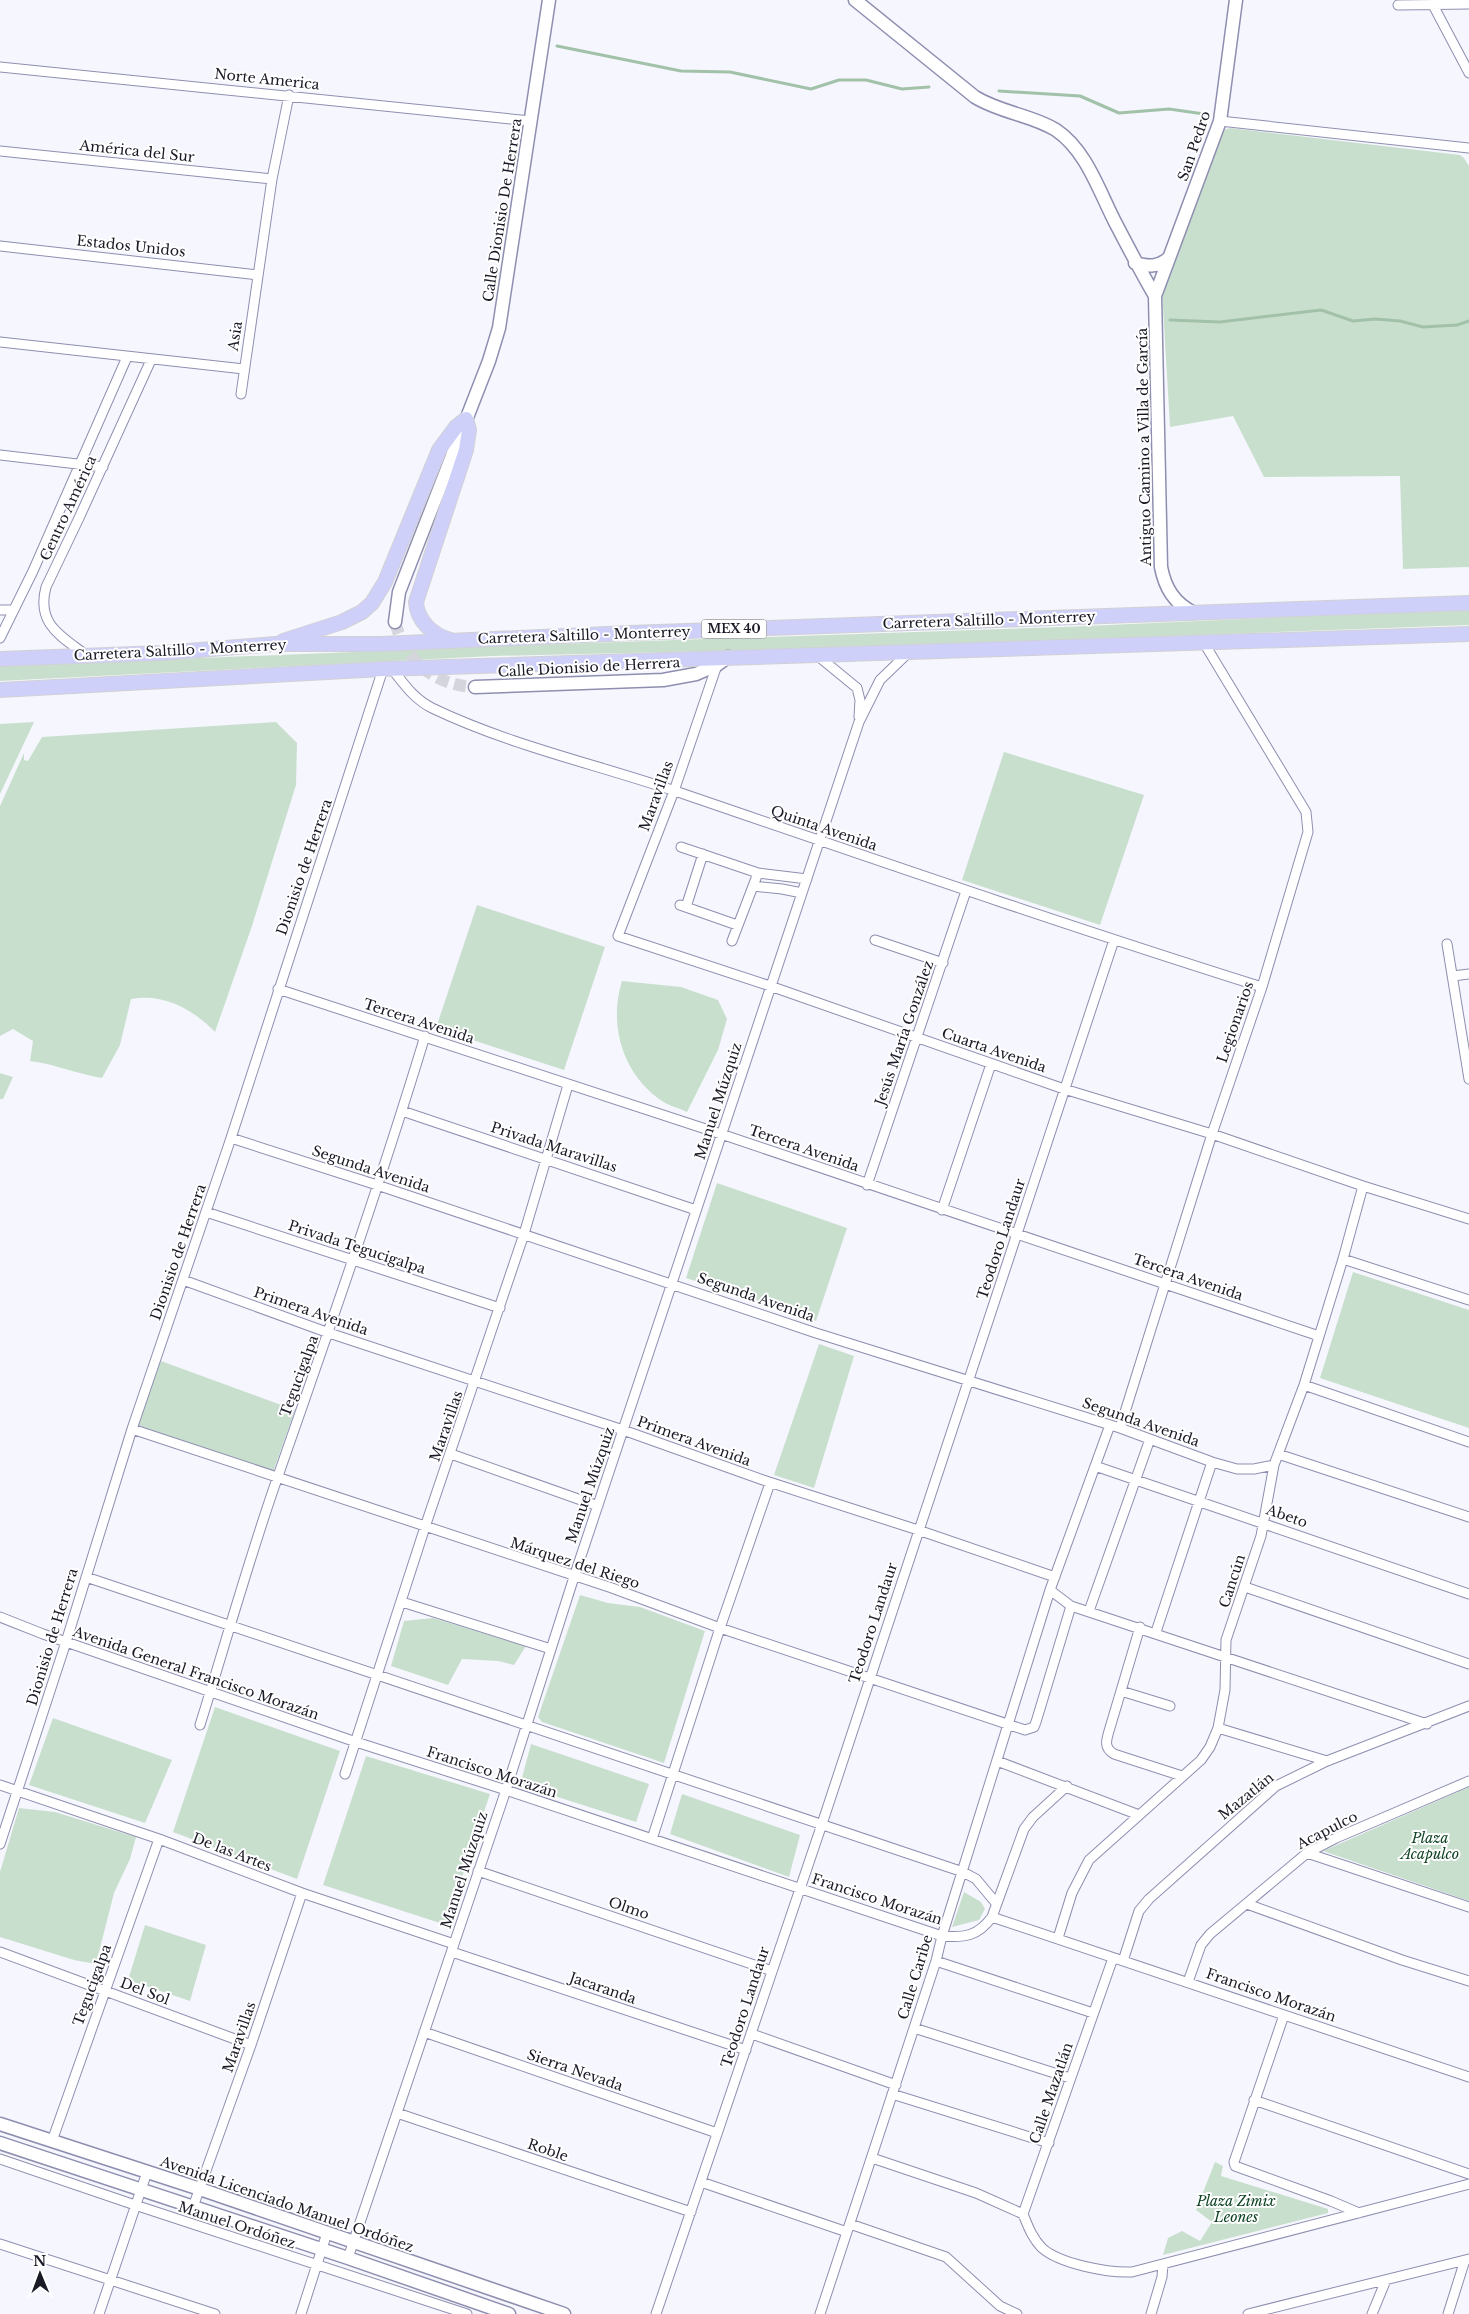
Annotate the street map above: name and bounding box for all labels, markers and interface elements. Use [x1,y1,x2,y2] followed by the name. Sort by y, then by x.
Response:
[214,65,321,93] street label: Norte America
[1174,109,1214,183] street label: San Pedro
[479,117,525,303] street label: Calle Dionisio De Herrera
[78,136,196,166] street label: América del Sur
[76,231,186,261] street label: Estados Unidos
[224,320,246,353] street label: Asia
[1133,327,1155,567] street label: Antiguo Camino a Villa de García
[36,452,100,563] street label: Centro América
[882,607,1096,633] street label: Carretera Saltillo - Monterrey
[702,620,766,638] road number: MEX 40
[477,622,691,648] street label: Carretera Saltillo - Monterrey
[73,635,287,665] street label: Carretera Saltillo - Monterrey
[497,653,681,681] street label: Calle Dionisio de Herrera
[635,758,677,834] street label: Maravillas
[272,796,336,937] street label: Dionisio de Herrera
[768,801,880,855] street label: Quinta Avenida
[870,958,937,1110] street label: Jesús María González
[1213,979,1257,1065] street label: Legionarios
[361,995,477,1047] street label: Tercera Avenida
[939,1024,1049,1076] street label: Cuarta Avenida
[691,1040,745,1162] street label: Manuel Múzquiz
[488,1118,620,1176] street label: Privada Maravillas
[746,1121,862,1175] street label: Tercera Avenida
[310,1141,432,1197] street label: Segunda Avenida
[973,1176,1029,1302] street label: Teodoro Landaur
[146,1181,210,1322] street label: Dionisio de Herrera
[286,1216,428,1278] street label: Privada Tegucigalpa
[1130,1250,1246,1304] street label: Tercera Avenida
[695,1268,817,1326] street label: Segunda Avenida
[251,1283,371,1339] street label: Primera Avenida
[276,1332,322,1419] street label: Tegucigalpa
[425,1388,467,1464] street label: Maravillas
[1080,1393,1202,1451] street label: Segunda Avenida
[635,1412,754,1470] street label: Primera Avenida
[562,1424,618,1546] street label: Manuel Múzquiz
[1263,1500,1310,1531] street label: Abeto
[508,1534,642,1592] street label: Márquez del Riego
[1215,1552,1249,1610] street label: Cancún
[845,1560,901,1686] street label: Teodoro Landaur
[23,1566,82,1708] street label: Dionisio de Herrera
[70,1622,322,1724] street label: Avenida General Francisco Morazán
[424,1742,560,1802] street label: Francisco Morazán
[1215,1768,1278,1824] street label: Mazatlán
[1293,1807,1360,1853] street label: Acapulco
[437,1809,491,1931] street label: Manuel Múzquiz
[190,1829,274,1875] street label: De las Artes
[1399,1829,1459,1863] park label: Plaza Acapulco
[809,1869,945,1929] street label: Francisco Morazán
[606,1893,652,1923] street label: Olmo
[894,1932,936,2022] street label: Calle Caribe
[69,1941,115,2028] street label: Tegucigalpa
[717,1944,773,2070] street label: Teodoro Landaur
[1204,1964,1339,2026] street label: Francisco Morazán
[565,1968,639,2008] street label: Jacaranda
[118,1973,173,2009] street label: Del Sol
[218,1999,260,2075] street label: Maravillas
[1025,2040,1077,2146] street label: Calle Mazatlán
[525,2045,626,2095] street label: Sierra Nevada
[525,2135,571,2165] street label: Roble
[158,2153,416,2255] street label: Avenida Licenciado Manuel Ordóñez
[1195,2192,1276,2226] park label: Plaza Zimix Leones
[176,2198,298,2252] street label: Manuel Ordóñez
[15,2249,65,2299] north arrow
[33,2252,47,2270] text: N

